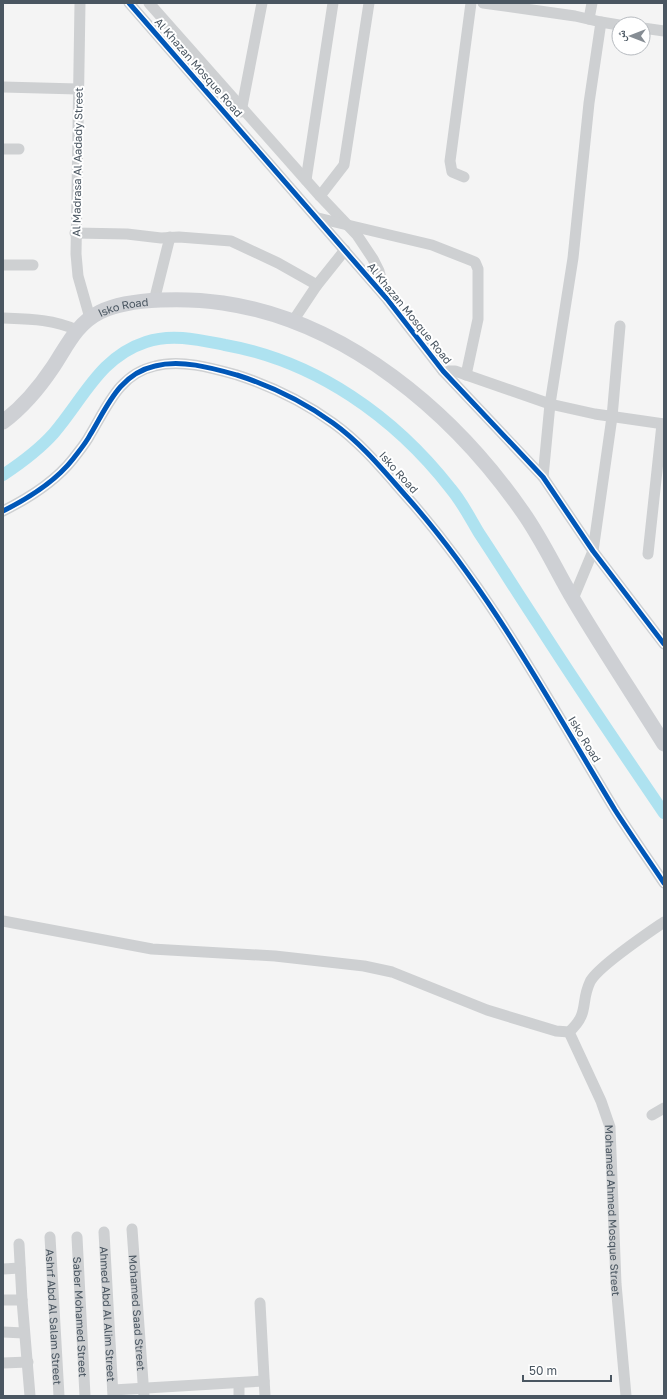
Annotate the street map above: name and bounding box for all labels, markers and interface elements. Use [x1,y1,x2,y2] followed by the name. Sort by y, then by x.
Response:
[153,15,245,119] street label: Al Khazan Mosque Road
[611,16,651,56] north arrow
[614,30,629,42] text: ش
[69,87,85,237] street label: Al Madrasa Al Aadady Street
[365,260,455,366] street label: Al Khazan Mosque Road
[95,294,149,319] street label: Isko Road
[377,448,421,496] street label: Isko Road
[566,714,604,764] street label: Isko Road
[603,1124,624,1297] street label: Mohamed Ahmed Mosque Street
[98,1246,119,1382] street label: Ahmed Abd Al Alim Street
[44,1248,65,1385] street label: Ashrf Abd Al Salam Street
[127,1254,149,1371] street label: Mohamed Saad Street
[71,1256,91,1378] street label: Saber Mohamed Street
[523,1357,611,1383] scale bar
[529,1363,557,1378] text: 50 m

